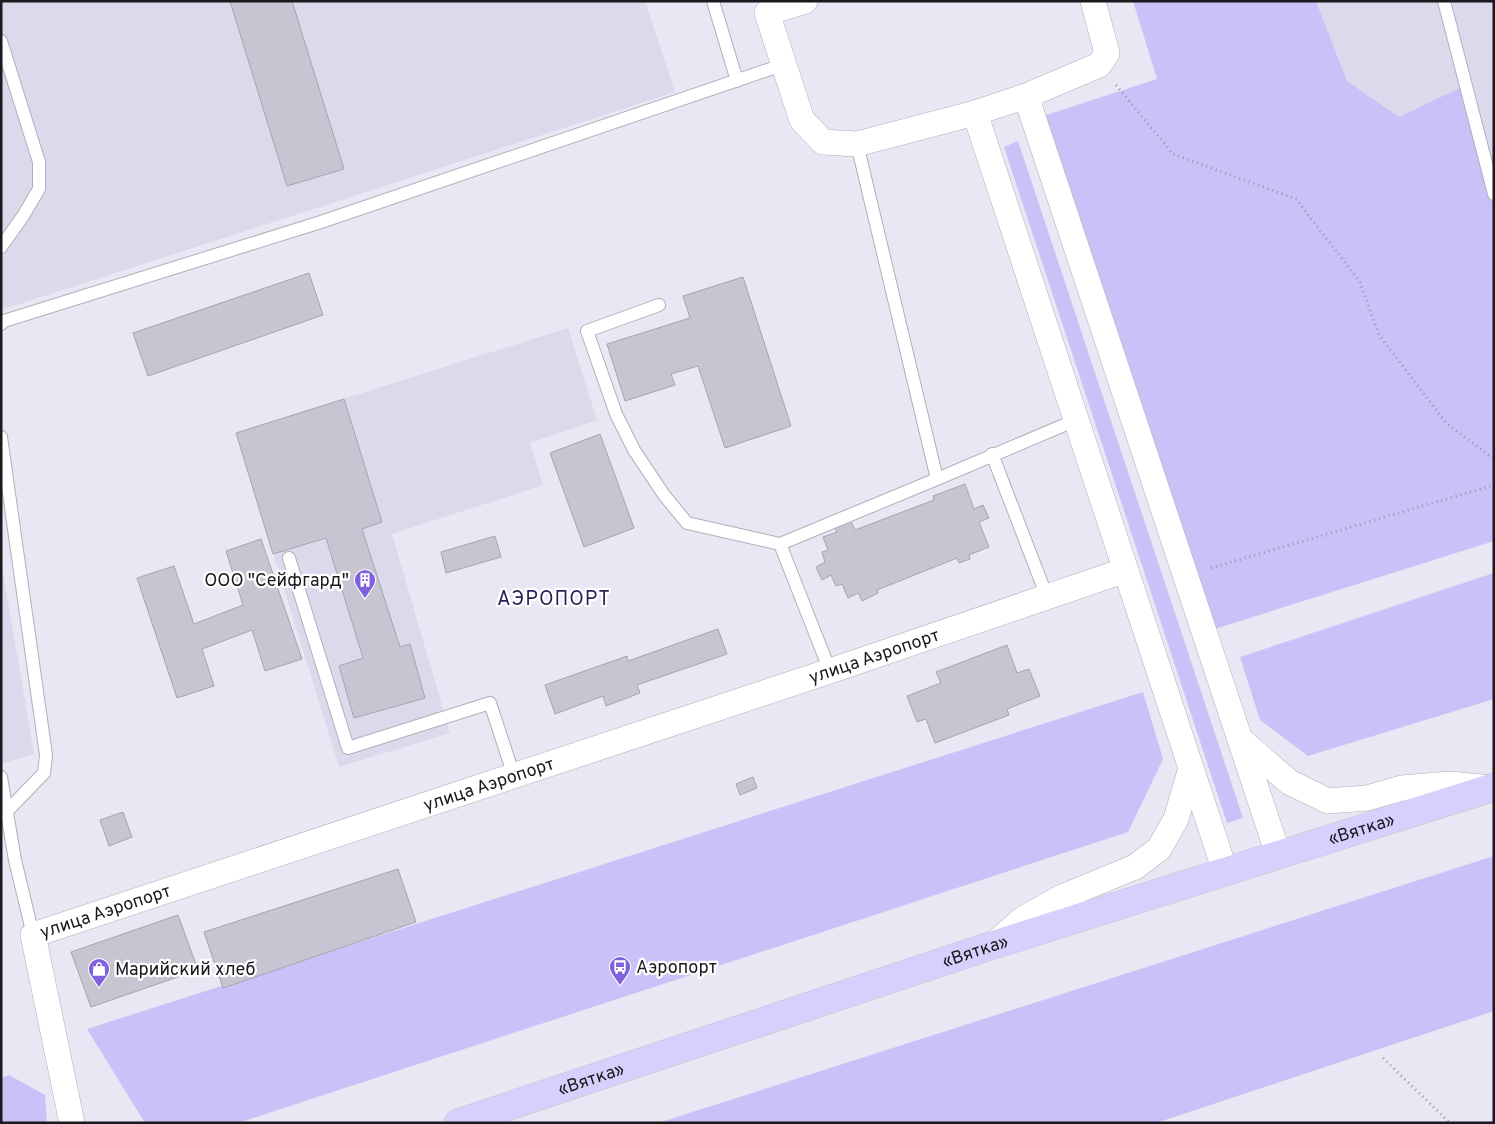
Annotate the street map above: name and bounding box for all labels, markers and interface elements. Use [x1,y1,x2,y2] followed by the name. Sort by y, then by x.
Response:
[353,568,377,599] building icon: ООО "Сейфгард"
[204,570,349,593] place label: ООО "Сейфгард"
[497,587,611,613] district label: АЭРОПОРТ
[806,625,943,690] street label: улица Аэропорт
[421,753,557,818] street label: улица Аэропорт
[1326,809,1398,852] street label: «Вятка»
[37,880,174,945] street label: улица Аэропорт
[940,931,1012,974] street label: «Вятка»
[608,955,632,986] bus stop icon: Аэропорт
[87,957,111,988] shop icon: Марийский хлеб
[636,957,717,980] place label: Аэропорт
[115,959,255,982] place label: Марийский хлеб
[555,1059,627,1102] street label: «Вятка»

